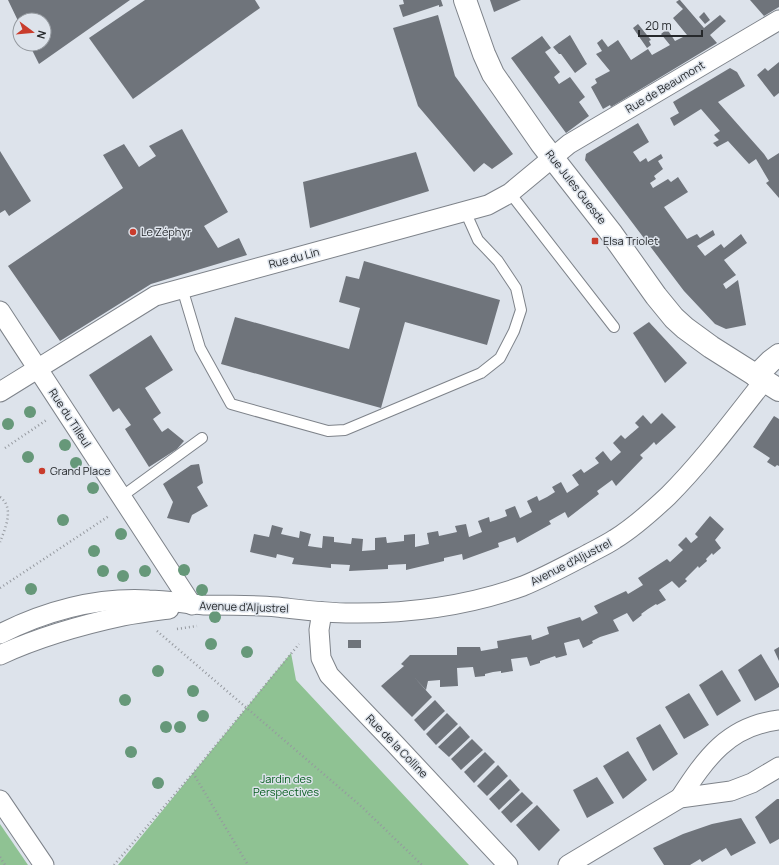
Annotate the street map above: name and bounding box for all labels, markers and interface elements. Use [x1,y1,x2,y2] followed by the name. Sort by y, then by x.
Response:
[12,12,52,52] north arrow
[639,12,702,38] scale bar
[645,17,672,34] text: 20 m
[34,29,50,41] text: N
[622,57,707,116] street label: Rue de Beaumont
[543,147,610,227] street label: Rue Jules Guesde
[141,224,191,239] place label: Le Zéphyr
[128,227,138,237] marker: Le Zéphyr
[603,233,658,248] place label: Elsa Triolet
[590,236,600,246] marker: Elsa Triolet
[267,244,321,272] street label: Rue du Lin
[46,385,95,450] street label: Rue du Tilleul
[50,463,111,478] place label: Grand Place
[37,466,47,476] marker: Grand Place
[528,535,614,589] street label: Avenue d'Aljustrel
[199,597,289,616] street label: Avenue d'Aljustrel
[363,711,432,781] street label: Rue de la Colline
[253,771,319,799] park label: Jardin des Perspectives

